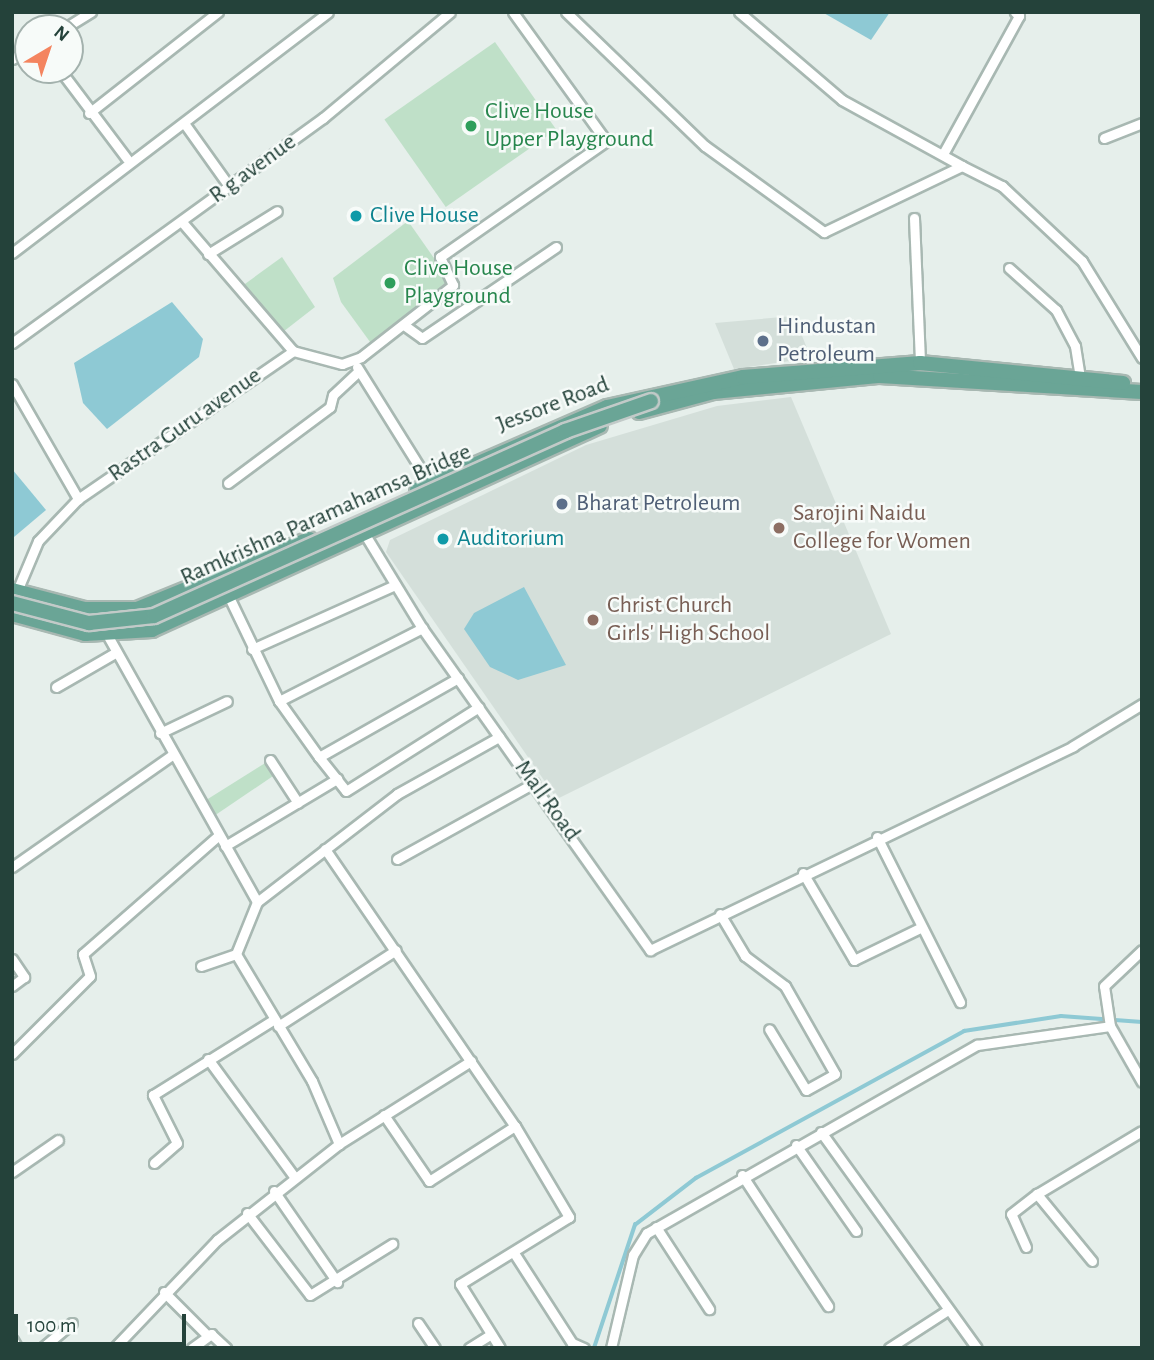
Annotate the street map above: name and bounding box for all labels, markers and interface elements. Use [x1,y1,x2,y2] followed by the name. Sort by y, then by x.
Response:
[14,14,84,84] north arrow
[50,22,72,45] text: N
[485,98,654,154] place label: Clive House Upper Playground
[463,118,479,134] marker: Clive House Upper Playground
[204,128,302,210] street label: R g avenue
[370,202,479,230] place label: Clive House
[348,208,364,224] marker: Clive House
[404,255,513,311] place label: Clive House Playground
[382,275,398,291] marker: Clive House Playground
[777,313,876,369] place label: Hindustan Petroleum
[755,333,771,349] marker: Hindustan Petroleum
[103,362,267,488] street label: Rastra Guru avenue
[493,370,613,440] street label: Jessore Road
[176,438,476,592] street label: Ramkrishna Paramahamsa Bridge
[576,490,740,518] place label: Bharat Petroleum
[554,496,570,512] marker: Bharat Petroleum
[793,500,971,556] place label: Sarojini Naidu College for Women
[771,520,787,536] marker: Sarojini Naidu College for Women
[457,525,564,553] place label: Auditorium
[435,531,451,547] marker: Auditorium
[607,592,770,648] place label: Christ Church Girls' High School
[585,612,601,628] marker: Christ Church Girls' High School
[508,755,586,847] street label: Mall Road
[18,1300,189,1344] scale bar
[27,1315,77,1336] text: 100 m

